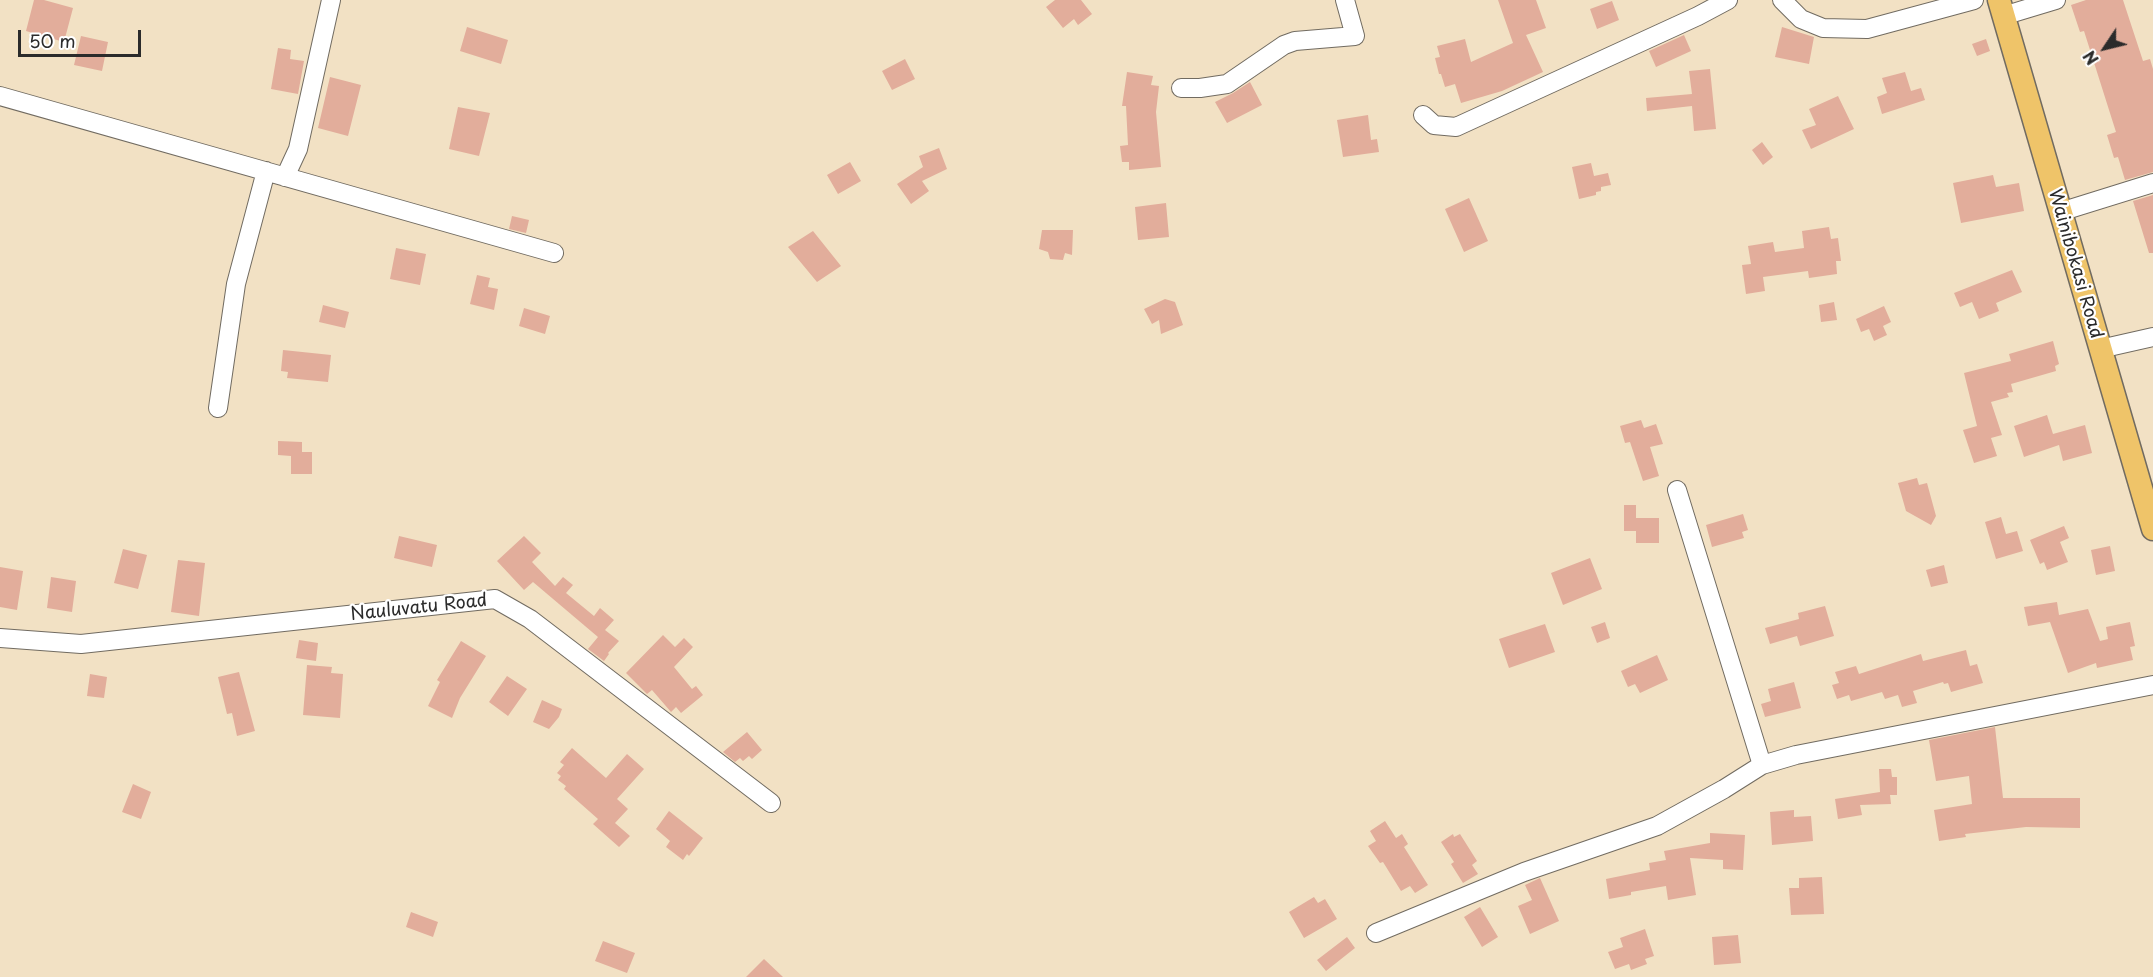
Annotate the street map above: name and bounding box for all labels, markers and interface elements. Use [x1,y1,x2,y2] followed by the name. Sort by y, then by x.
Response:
[21,18,144,56] scale bar
[2075,18,2135,78] north arrow
[29,27,76,54] text: 50 m
[2077,46,2104,70] text: N
[2043,187,2107,341] street label: Wainibokasi Road
[350,590,488,626] street label: Nauluvatu Road

